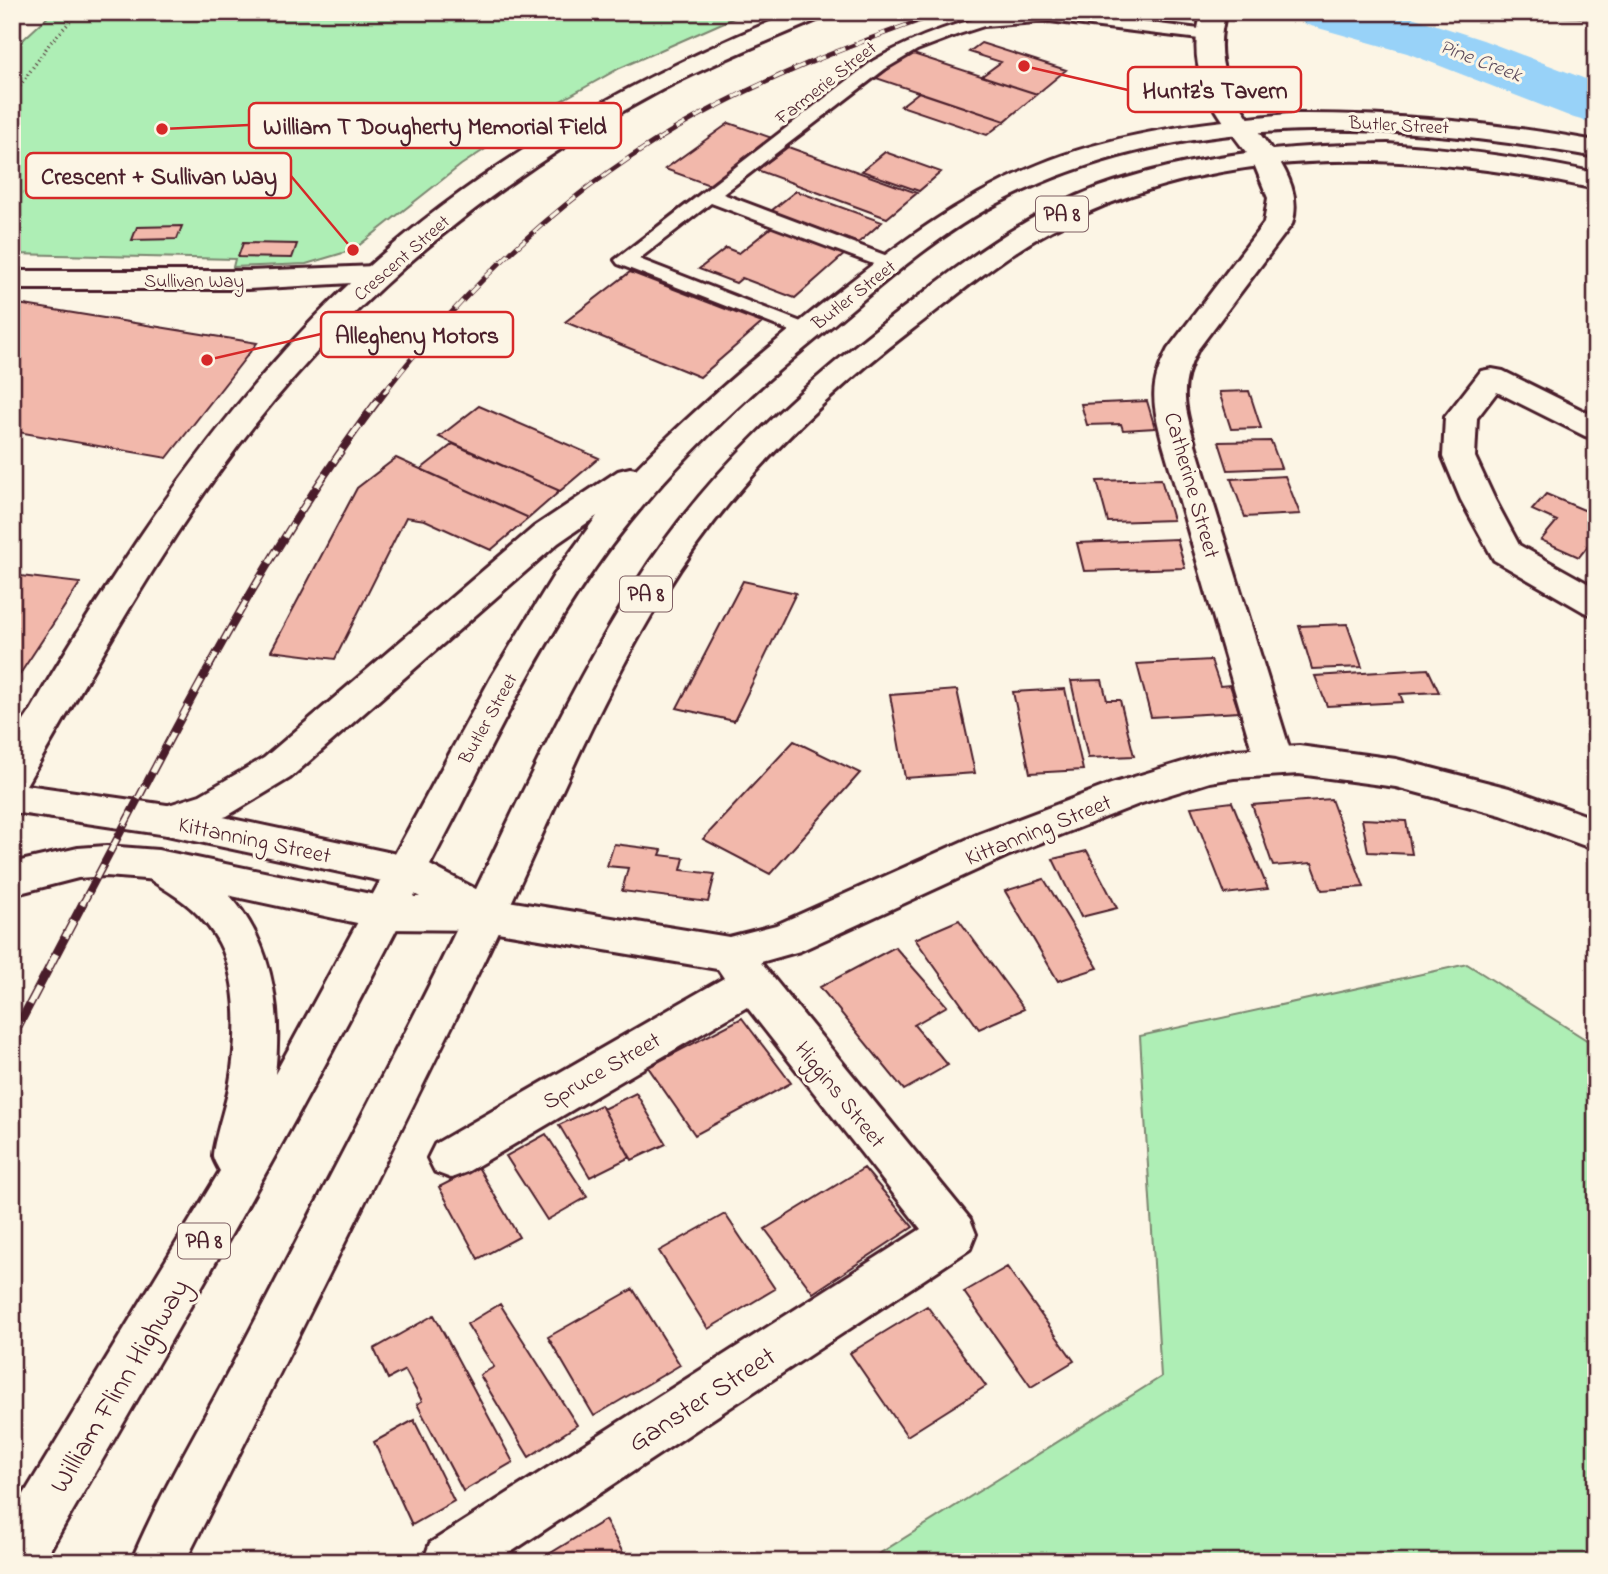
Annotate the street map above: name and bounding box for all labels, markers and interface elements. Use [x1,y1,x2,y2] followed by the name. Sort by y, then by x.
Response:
[1435,32,1526,92] water label: Pine Creek
[769,35,883,133] street label: Farmerie Street
[1128,67,1301,112] callout: Huntz's Tavern
[1143,75,1288,110] text: Huntz's Tavern
[249,103,621,148] callout: William T Dougherty Memorial Field
[1347,110,1450,143] street label: Butler Street
[263,111,607,147] text: William T Dougherty Memorial Field
[26,153,291,198] callout: Crescent + Sullivan Way
[41,161,277,197] text: Crescent + Sullivan Way
[1036,196,1088,232] road number: PA 8
[349,209,457,308] street label: Crescent Street
[806,254,903,338] street label: Butler Street
[144,269,244,297] street label: Sullivan Way
[321,312,513,357] callout: Allegheny Motors
[335,320,499,356] text: Allegheny Motors
[1154,409,1227,563] street label: Catherine Street
[620,576,672,612] road number: PA 8
[453,668,526,770] street label: Butler Street
[961,787,1118,877] street label: Kittanning Street
[175,809,334,875] street label: Kittanning Street
[537,1025,668,1119] street label: Spruce Street
[785,1035,893,1157] street label: Higgins Street
[178,1224,230,1258] road number: PA 8
[41,1272,201,1502] street label: William Flinn Highway
[621,1338,785,1464] street label: Ganster Street

